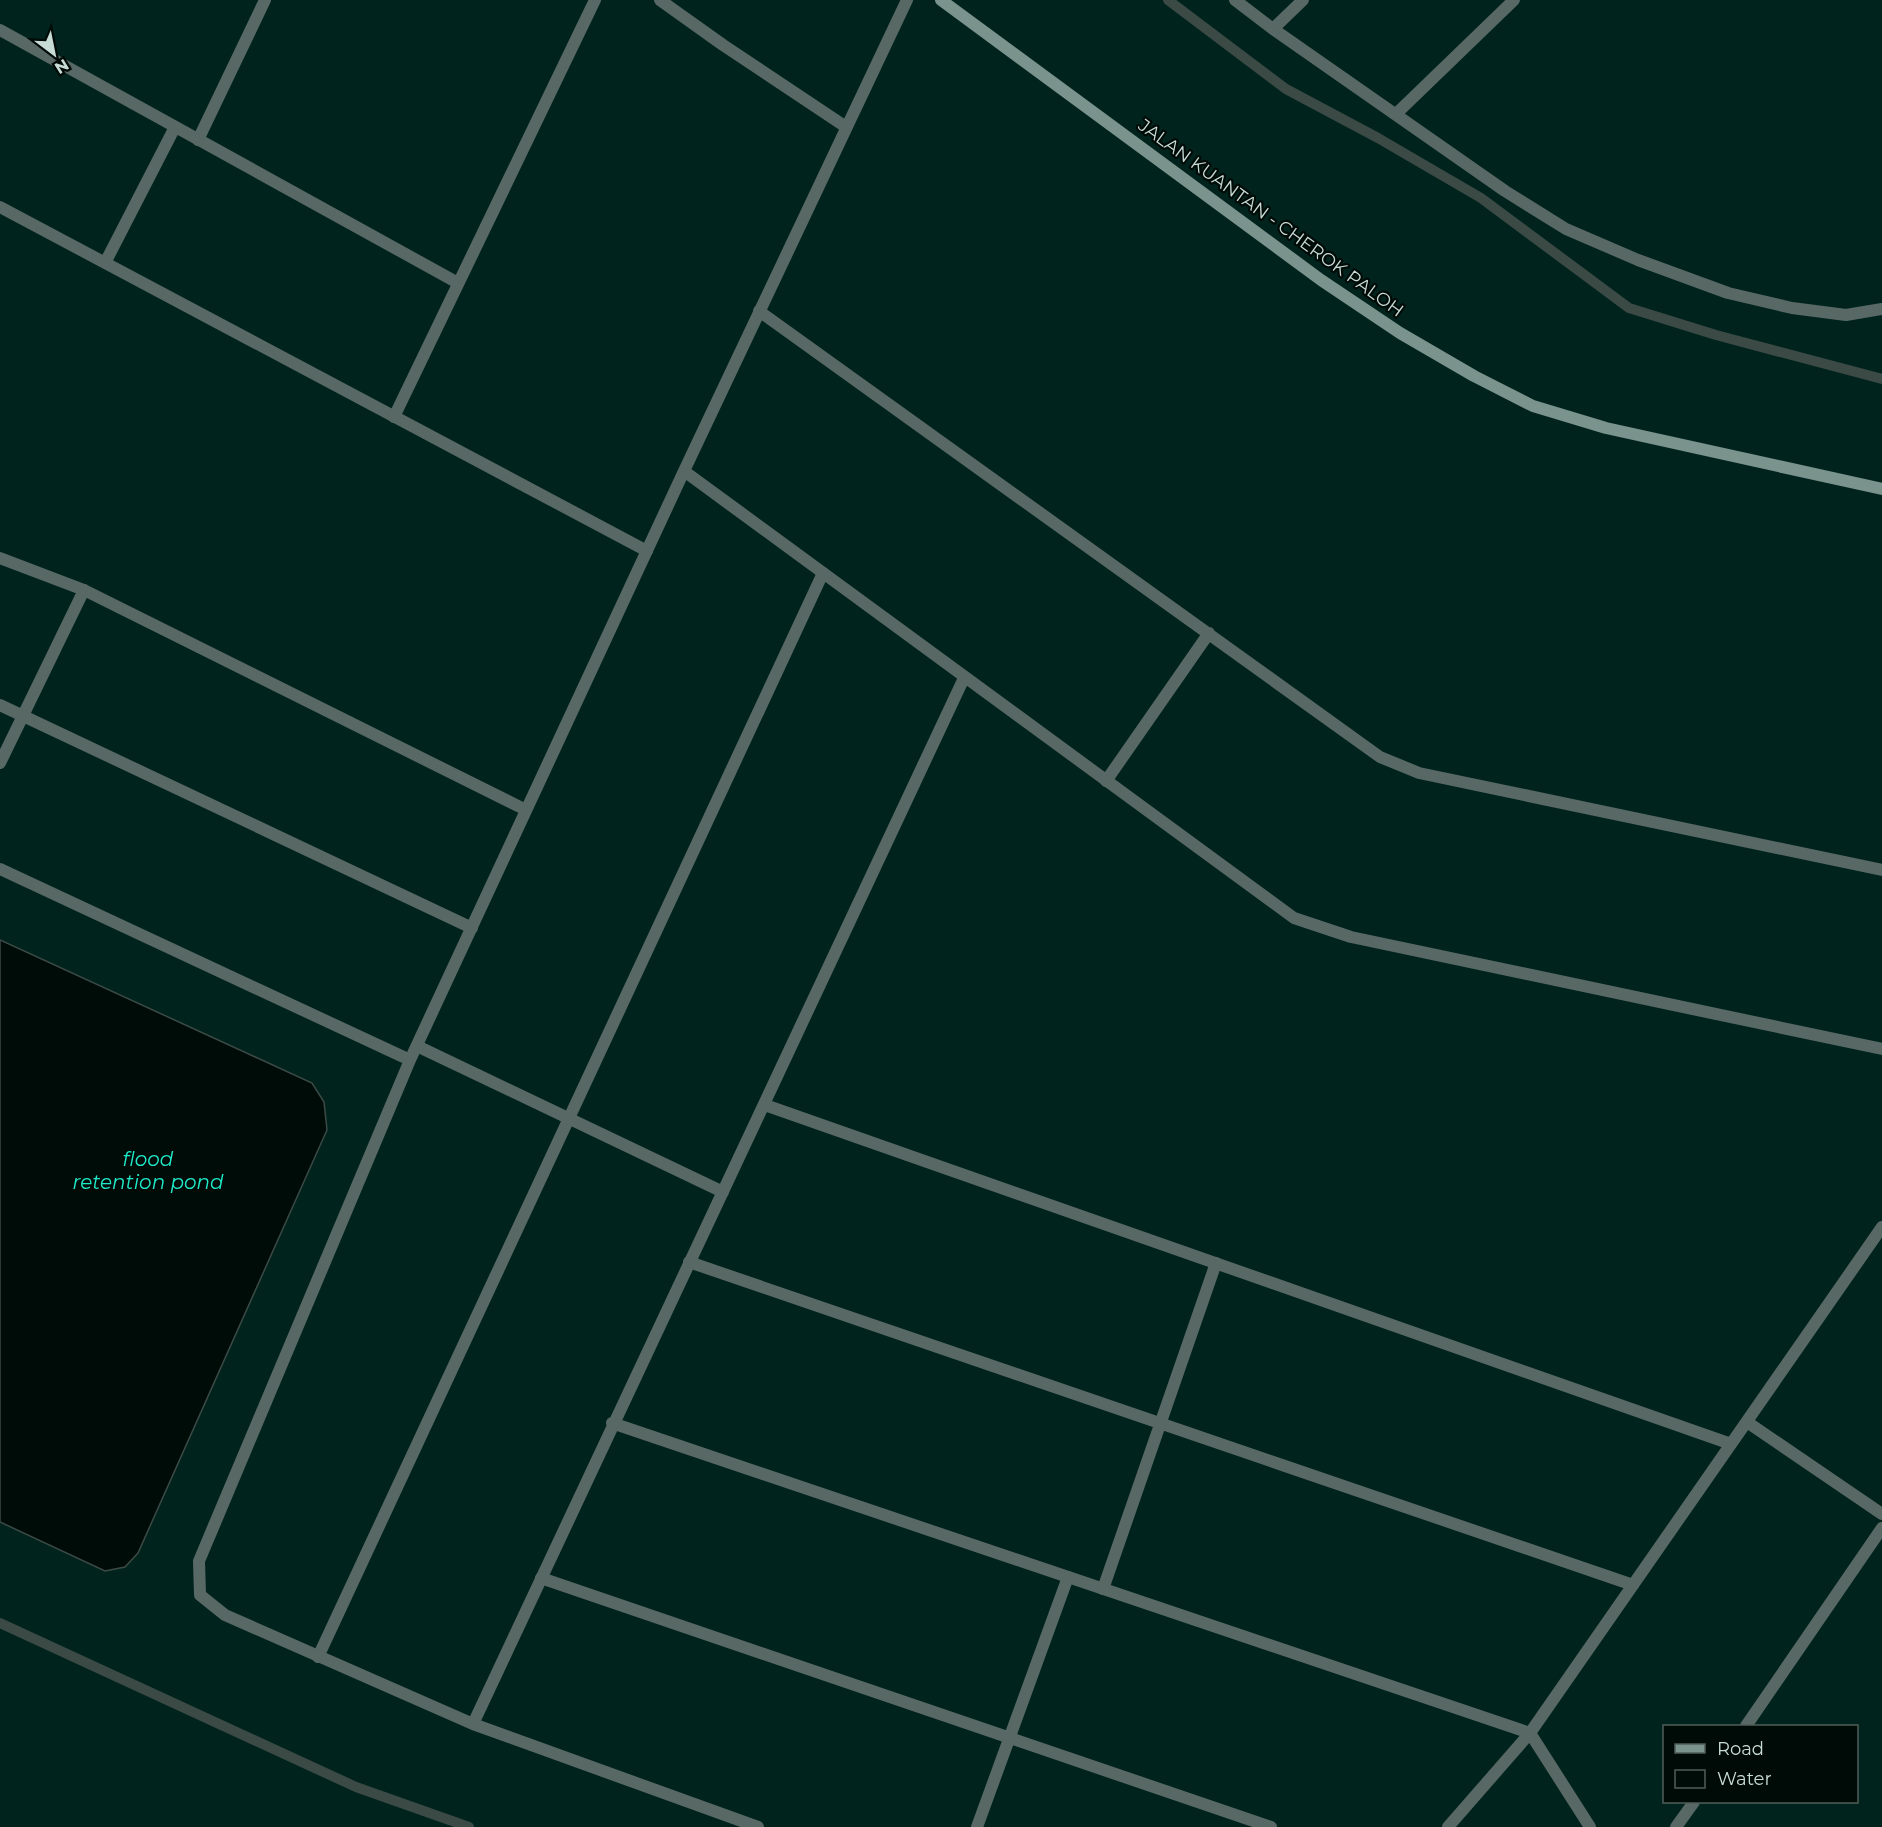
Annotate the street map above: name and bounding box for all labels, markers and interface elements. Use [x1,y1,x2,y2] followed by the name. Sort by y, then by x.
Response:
[24,24,84,84] north arrow
[51,55,72,78] text: N
[1133,114,1408,322] street label: JALAN KUANTAN - CHEROK PALOH
[72,1147,224,1194] water label: flood retention pond
[1663,1725,1858,1803] legend
[1717,1738,1764,1760] text: Road
[1717,1768,1772,1790] text: Water

